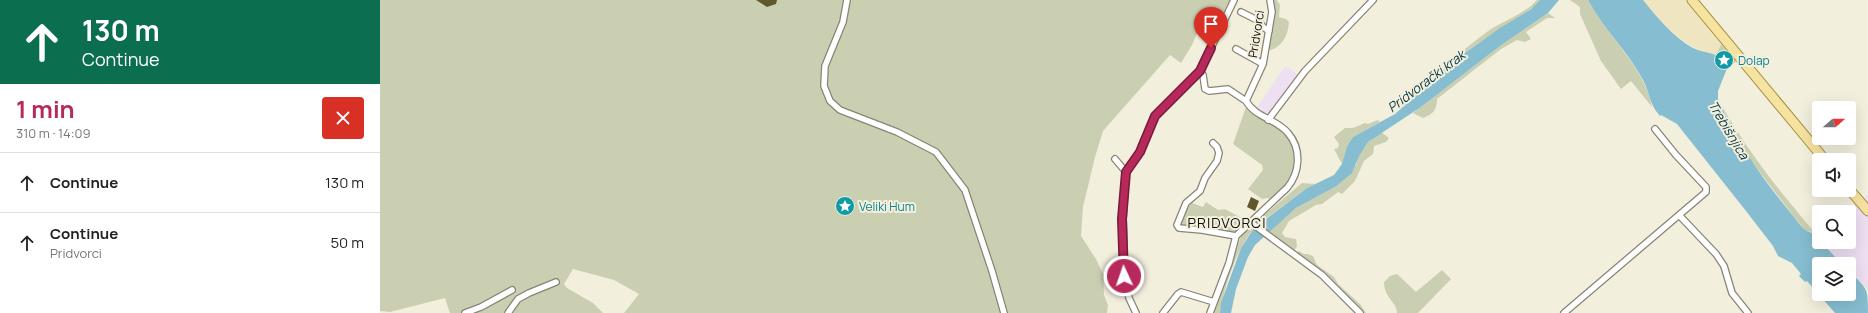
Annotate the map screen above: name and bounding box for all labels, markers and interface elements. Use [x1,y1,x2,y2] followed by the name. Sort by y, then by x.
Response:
[1194,7.0,1228,48] pin
[1244,9,1268,59] street label: Pridvorci
[82,11,160,49] text: 130 m
[1200,13,1222,35] icon: arrive
[16,16,68,68] icon: ahead
[1384,44,1471,116] water label: Pridvorački krak
[82,47,160,71] text: Continue
[1713,49,1735,71] place icon: Dolap
[1738,52,1770,69] place label: Dolap
[16,92,75,125] text: 1 min
[322,97,364,139] button: close
[1704,97,1754,163] water label: Trebišnjica
[1812,101,1856,145] north arrow
[1812,101,1856,301] map controls
[16,124,91,142] text: 310 m · 14:09
[1812,153,1856,197] button: sound
[16,172,38,194] icon: ahead
[50,172,118,193] text: Continue
[325,172,364,193] text: 130 m
[834,195,856,217] place icon: Veliki Hum
[859,198,915,215] place label: Veliki Hum
[1812,205,1856,249] button: search
[1188,213,1266,232] district label: PRIDVORCI
[50,223,118,244] text: Continue
[16,232,38,254] icon: ahead
[330,232,364,253] text: 50 m
[50,244,102,262] text: Pridvorci
[1103,255,1145,297] position arrow
[1812,257,1856,301] button: layers

